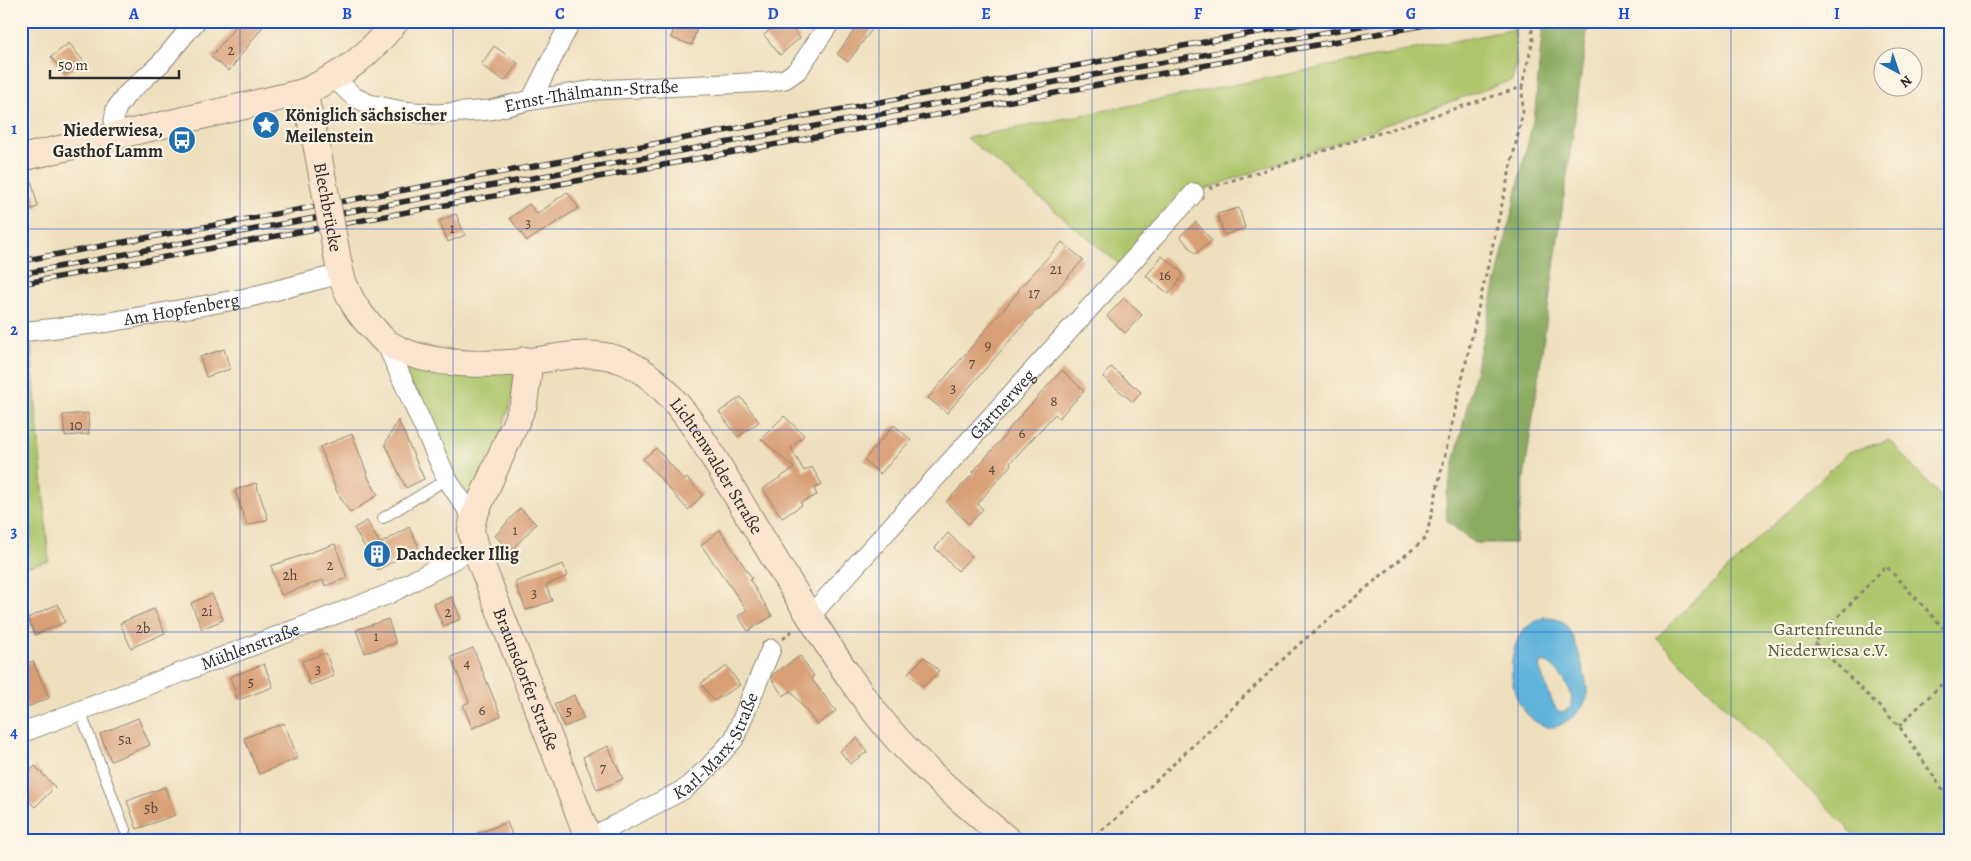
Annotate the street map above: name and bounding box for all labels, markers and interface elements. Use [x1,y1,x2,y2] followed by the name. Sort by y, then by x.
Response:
[128,3,140,25] text: A
[342,3,352,25] text: B
[555,3,565,25] text: C
[767,3,779,25] text: D
[981,3,991,25] text: E
[1194,3,1203,25] text: F
[1406,3,1416,25] text: G
[1618,3,1630,25] text: H
[1834,3,1840,25] text: I
[227,40,235,60] house number: 2
[50,48,179,80] scale bar
[1874,48,1924,98] north arrow
[58,55,88,75] text: 50 m
[1896,71,1916,92] text: N
[502,74,679,118] street label: Ernst-Thälmann-Straße
[285,103,448,148] place label: Königlich sächsischer Meilenstein
[251,110,281,140] place icon: Königlich sächsischer Meilenstein
[11,118,17,140] text: 1
[53,118,163,163] place label: Niederwiesa, Gasthof Lamm
[167,125,197,155] bus stop icon: Niederwiesa, Gasthof Lamm
[308,160,348,254] street label: Blechbrücke
[525,213,531,233] house number: 3
[449,218,455,238] house number: 1
[1050,259,1062,279] house number: 21
[1159,265,1171,285] house number: 16
[1028,283,1040,303] house number: 17
[121,287,241,332] street label: Am Hopfenberg
[10,319,18,341] text: 2
[985,335,992,355] house number: 9
[969,353,976,373] house number: 7
[964,364,1041,445] street label: Gärtnerweg
[950,378,956,398] house number: 3
[1050,391,1058,411] house number: 8
[664,392,769,539] street label: Lichtenwalder Straße
[69,415,83,435] house number: 10
[1019,423,1026,443] house number: 6
[989,458,996,478] house number: 4
[512,520,518,540] house number: 1
[11,521,18,543] text: 3
[362,539,392,569] building icon: Dachdecker Illig
[396,542,520,566] place label: Dachdecker Illig
[326,555,334,575] house number: 2
[282,565,298,585] house number: 2h
[531,583,537,603] house number: 3
[201,601,213,621] house number: 2i
[444,602,452,622] house number: 2
[488,604,565,754] street label: Braunsdorfer Straße
[197,617,303,676] street label: Mühlenstraße
[1767,617,1889,662] park label: Gartenfreunde Niederwiesa e.V.
[136,618,151,638] house number: 2b
[373,626,379,646] house number: 1
[464,653,471,673] house number: 4
[315,659,321,679] house number: 3
[248,672,254,692] house number: 5
[669,689,764,805] street label: Karl-Marx-Straße
[479,700,486,720] house number: 6
[566,701,572,721] house number: 5
[10,722,18,744] text: 4
[118,729,132,749] house number: 5a
[600,758,607,778] house number: 7
[144,798,158,818] house number: 5b

